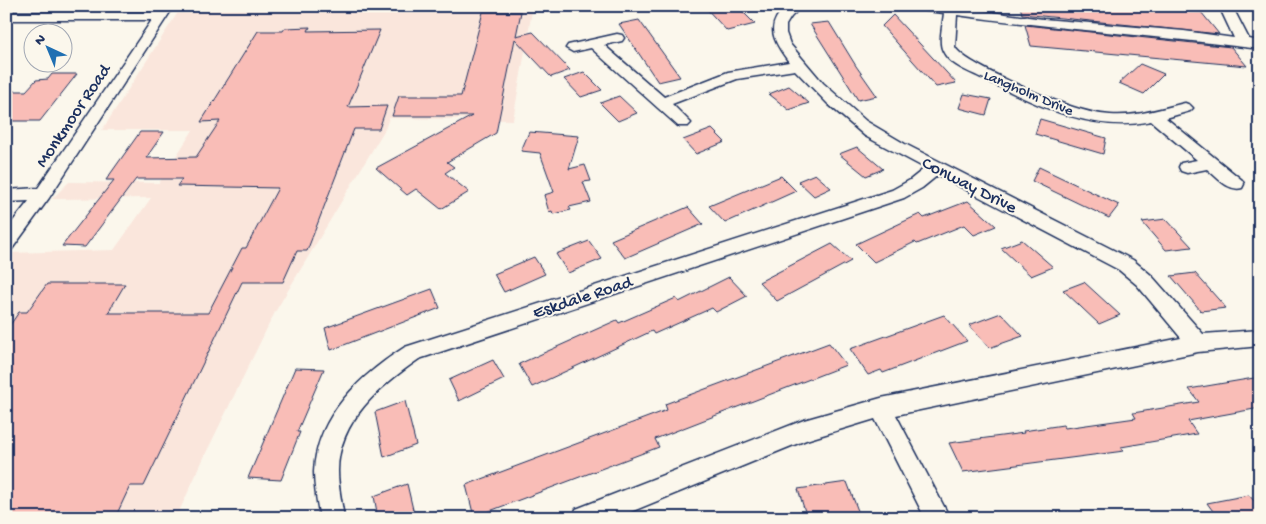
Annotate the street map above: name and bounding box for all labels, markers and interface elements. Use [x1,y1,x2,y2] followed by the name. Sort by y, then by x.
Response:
[22,22,72,72] north arrow
[32,31,50,50] text: N
[32,60,117,172] street label: Monkmoor Road
[981,67,1076,121] street label: Langholm Drive
[918,153,1021,220] street label: Conway Drive
[530,272,636,324] street label: Eskdale Road

